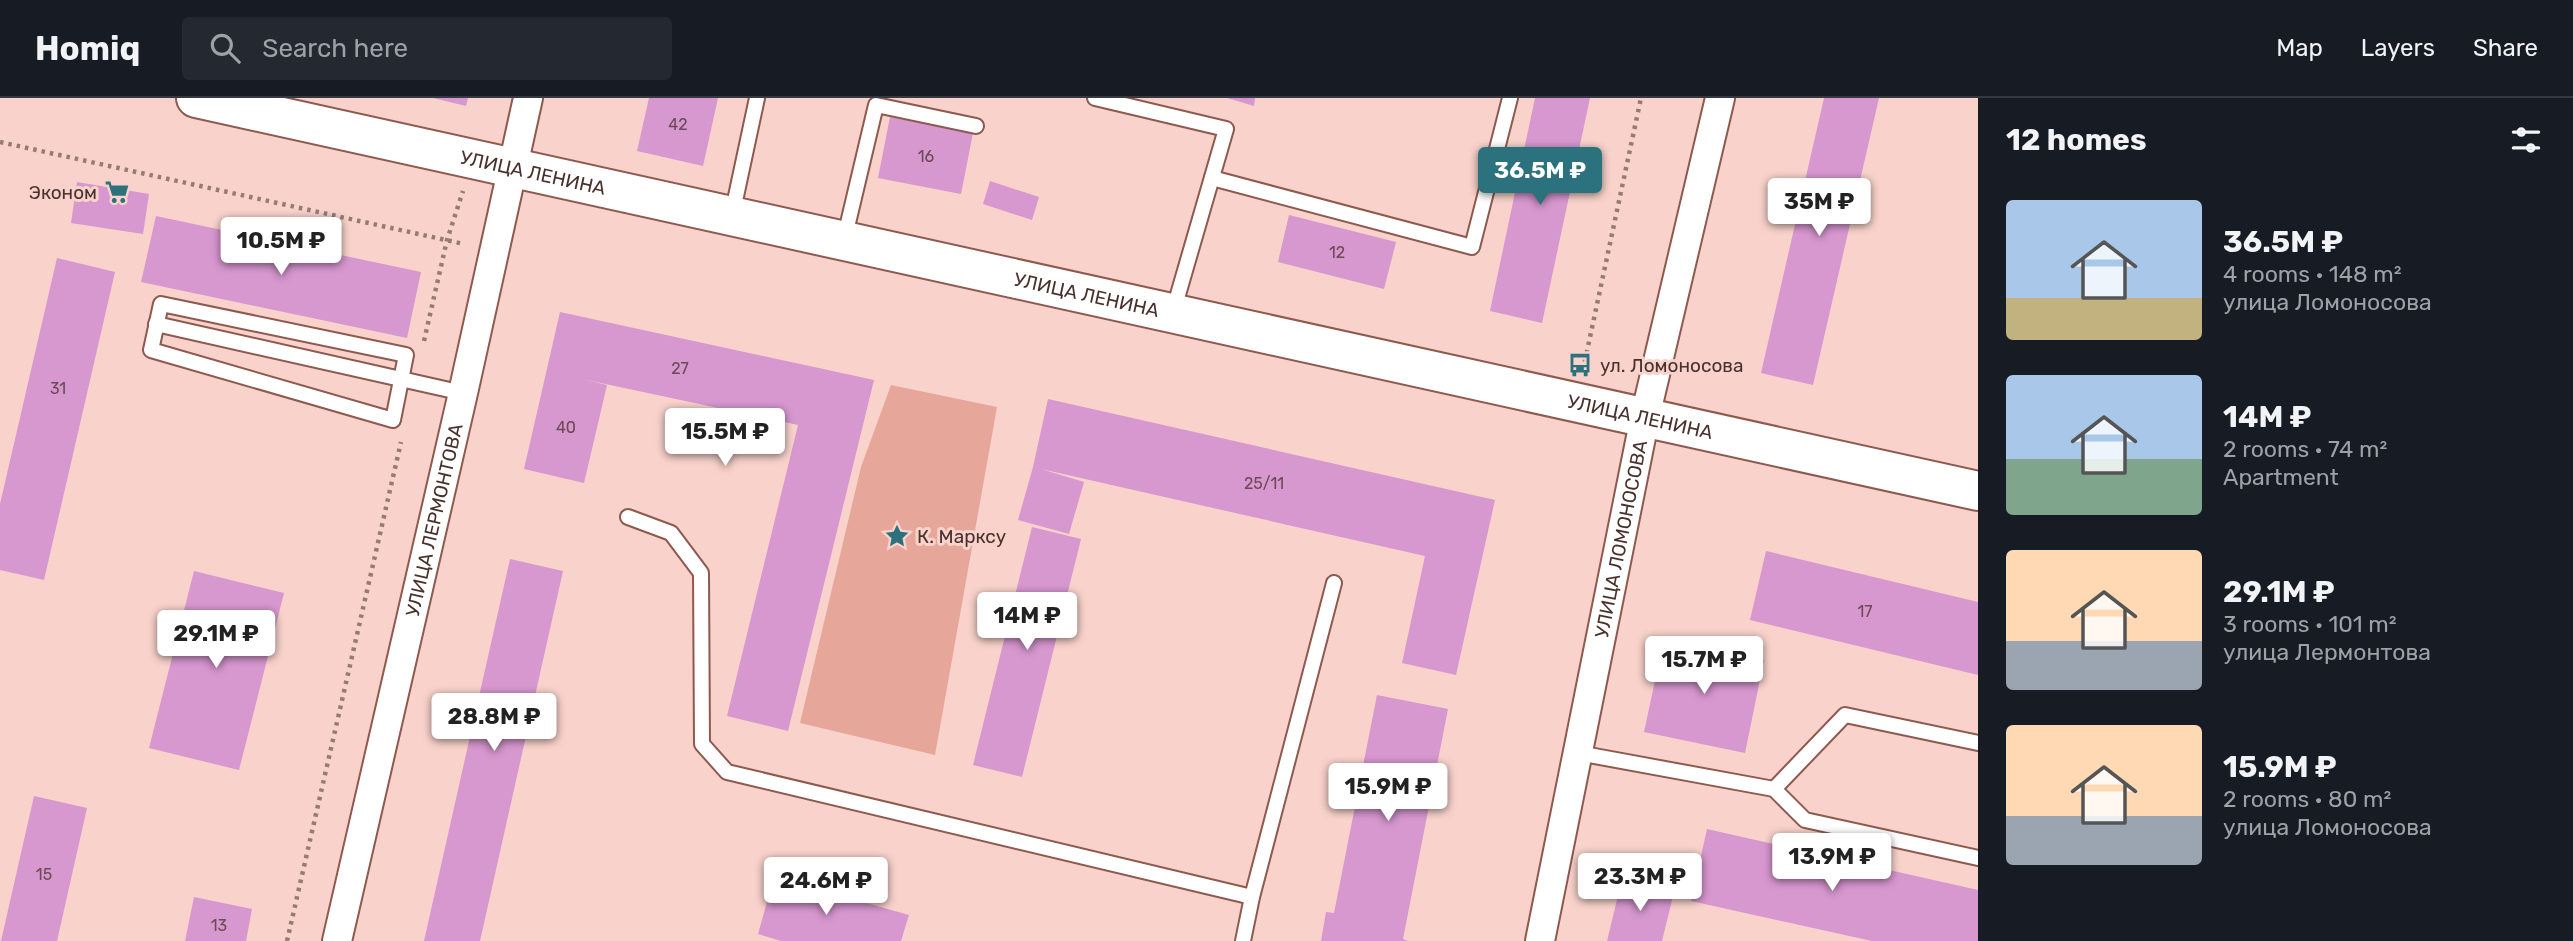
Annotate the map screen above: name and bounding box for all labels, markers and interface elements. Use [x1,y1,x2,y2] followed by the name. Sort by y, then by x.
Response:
[182,17,672,80] search box
[35,29,140,68] text: Homiq
[206,29,244,67] icon: search
[262,33,408,64] text: Search here
[2276,34,2323,62] text: Map
[2361,34,2435,62] text: Layers
[2473,34,2538,62] text: Share
[668,115,688,134] house number: 42
[2507,121,2545,159] icon: filters
[2006,122,2147,158] text: 12 homes
[458,145,608,200] street label: УЛИЦА ЛЕНИНА
[918,147,935,166] house number: 16
[1475,148,1605,207] pin: 36.5M ₽
[1494,156,1586,184] text: 36.5M ₽
[103,178,131,206] supermarket icon: Эконом
[1770,178,1868,238] pin: 35M ₽
[29,181,97,204] place label: Эконом
[1784,187,1854,215] text: 35M ₽
[216,218,346,277] pin: 10.5M ₽
[2223,224,2343,260] text: 36.5M ₽
[237,226,325,254] text: 10.5M ₽
[2062,228,2146,312] icon: home
[1329,243,1345,262] house number: 12
[2223,260,2402,288] text: 4 rooms · 148 m²
[1012,267,1162,322] street label: УЛИЦА ЛЕНИНА
[2223,288,2432,316] text: улица Ломоносова
[1566,351,1594,379] bus stop icon: ул. Ломоносова
[1600,354,1743,377] place label: ул. Ломоносова
[671,359,689,378] house number: 27
[50,379,66,398] house number: 31
[1565,389,1715,444] street label: УЛИЦА ЛЕНИНА
[2223,399,2311,435] text: 14M ₽
[2062,403,2146,487] icon: home
[660,408,790,468] pin: 15.5M ₽
[681,417,769,445] text: 15.5M ₽
[556,418,576,437] house number: 40
[400,421,467,619] street label: УЛИЦА ЛЕРМОНТОВА
[2223,435,2387,463] text: 2 rooms · 74 m²
[1590,438,1652,640] street label: УЛИЦА ЛОМОНОСОВА
[2223,463,2339,491] text: Apartment
[1244,474,1284,493] house number: 25/11
[883,522,911,550] place icon: К. Марксу
[917,525,1006,548] place label: К. Марксу
[2223,574,2335,610] text: 29.1M ₽
[2062,578,2146,662] icon: home
[978,592,1076,652] pin: 14M ₽
[993,601,1061,629] text: 14M ₽
[1857,602,1873,621] house number: 17
[151,610,281,670] pin: 29.1M ₽
[2223,610,2397,638] text: 3 rooms · 101 m²
[173,619,259,647] text: 29.1M ₽
[1639,636,1769,696] pin: 15.7M ₽
[2223,638,2431,666] text: улица Лермонтова
[1661,645,1747,673] text: 15.7M ₽
[429,694,559,753] pin: 28.8M ₽
[448,702,540,730] text: 28.8M ₽
[2223,749,2337,785] text: 15.9M ₽
[2062,753,2146,837] icon: home
[1323,764,1453,823] pin: 15.9M ₽
[1344,772,1432,800] text: 15.9M ₽
[2223,785,2391,813] text: 2 rooms · 80 m²
[2223,813,2432,841] text: улица Ломоносова
[1767,834,1897,893] pin: 13.9M ₽
[1788,842,1876,870] text: 13.9M ₽
[1575,854,1705,913] pin: 23.3M ₽
[761,858,891,917] pin: 24.6M ₽
[1594,862,1686,890] text: 23.3M ₽
[36,865,52,884] house number: 15
[780,866,872,894] text: 24.6M ₽
[211,916,227,935] house number: 13

